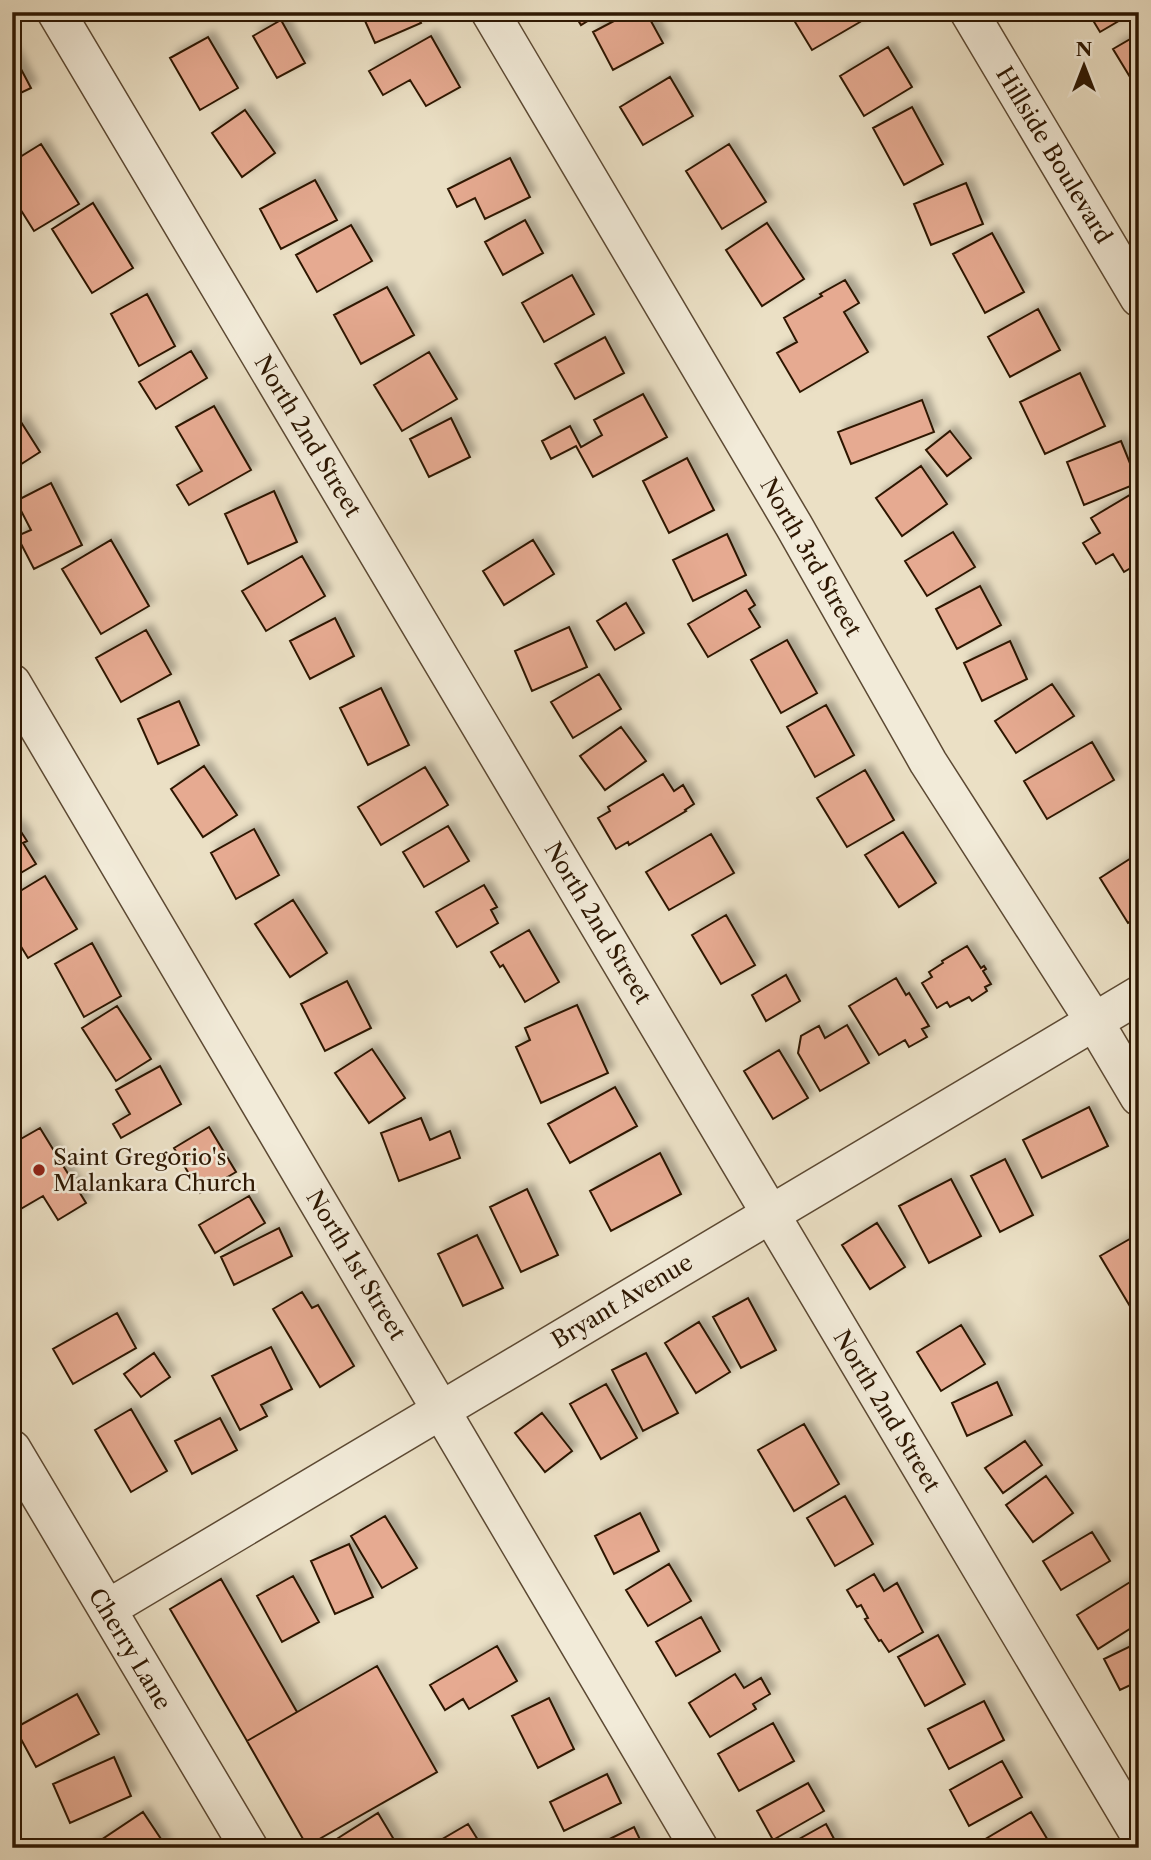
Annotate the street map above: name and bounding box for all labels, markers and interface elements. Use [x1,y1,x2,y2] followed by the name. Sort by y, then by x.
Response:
[1050,32,1120,102] north arrow
[1076,38,1092,61] text: N
[990,61,1118,249] street label: Hillside Boulevard
[249,350,367,522] street label: North 2nd Street
[754,473,868,641] street label: North 3rd Street
[539,837,657,1009] street label: North 2nd Street
[53,1143,256,1197] place label: Saint Gregorio's Malankara Church
[31,1162,47,1178] marker: Saint Gregorio's Malankara Church
[300,1185,412,1345] street label: North 1st Street
[546,1248,698,1354] street label: Bryant Avenue
[828,1325,946,1497] street label: North 2nd Street
[83,1583,177,1715] street label: Cherry Lane

